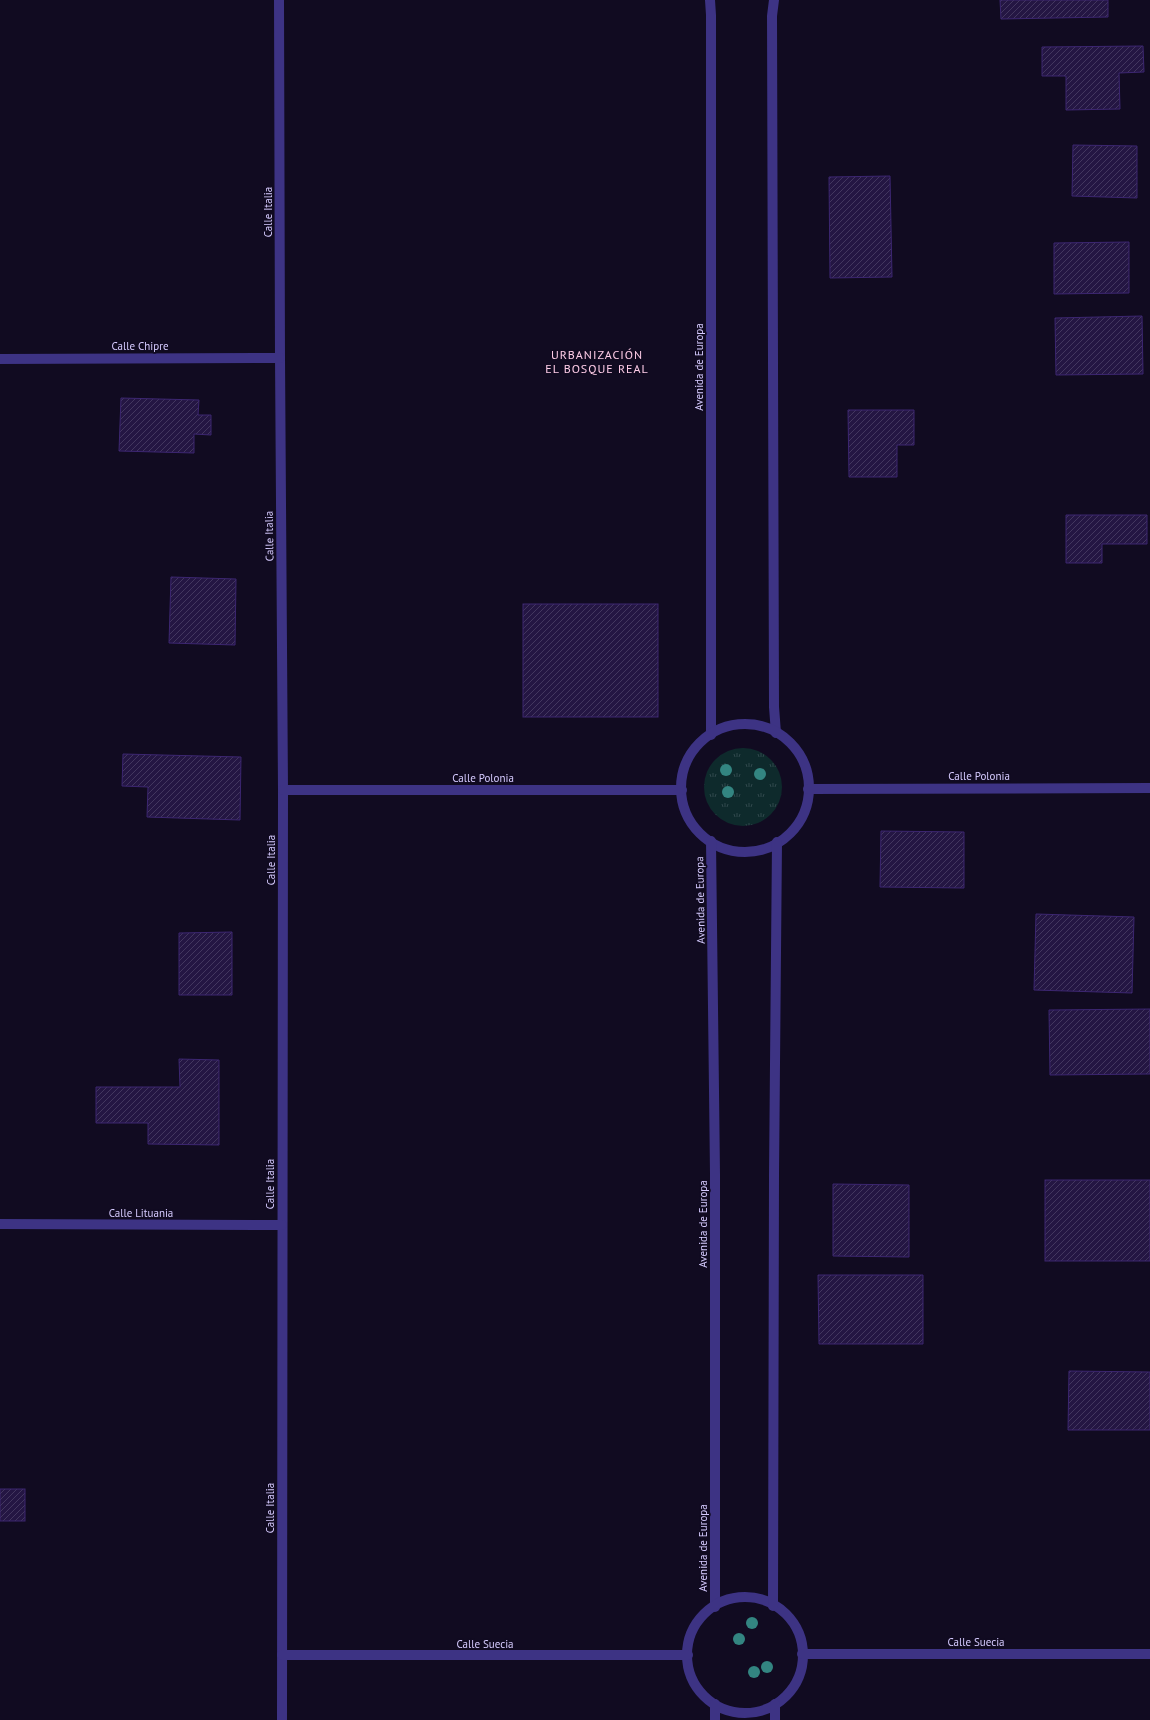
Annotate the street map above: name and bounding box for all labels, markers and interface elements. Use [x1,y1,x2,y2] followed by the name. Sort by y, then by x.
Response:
[261,187,275,237] street label: Calle Italia
[692,323,706,411] street label: Avenida de Europa
[111,339,169,353] street label: Calle Chipre
[545,347,649,376] district label: URBANIZACIÓN EL BOSQUE REAL
[262,511,276,561] street label: Calle Italia
[948,769,1010,783] street label: Calle Polonia
[452,771,514,785] street label: Calle Polonia
[264,835,278,885] street label: Calle Italia
[692,856,708,944] street label: Avenida de Europa
[263,1159,277,1209] street label: Calle Italia
[696,1180,710,1268] street label: Avenida de Europa
[109,1206,173,1220] street label: Calle Lituania
[263,1483,277,1533] street label: Calle Italia
[696,1504,710,1592] street label: Avenida de Europa
[947,1635,1005,1649] street label: Calle Suecia
[456,1637,514,1651] street label: Calle Suecia

